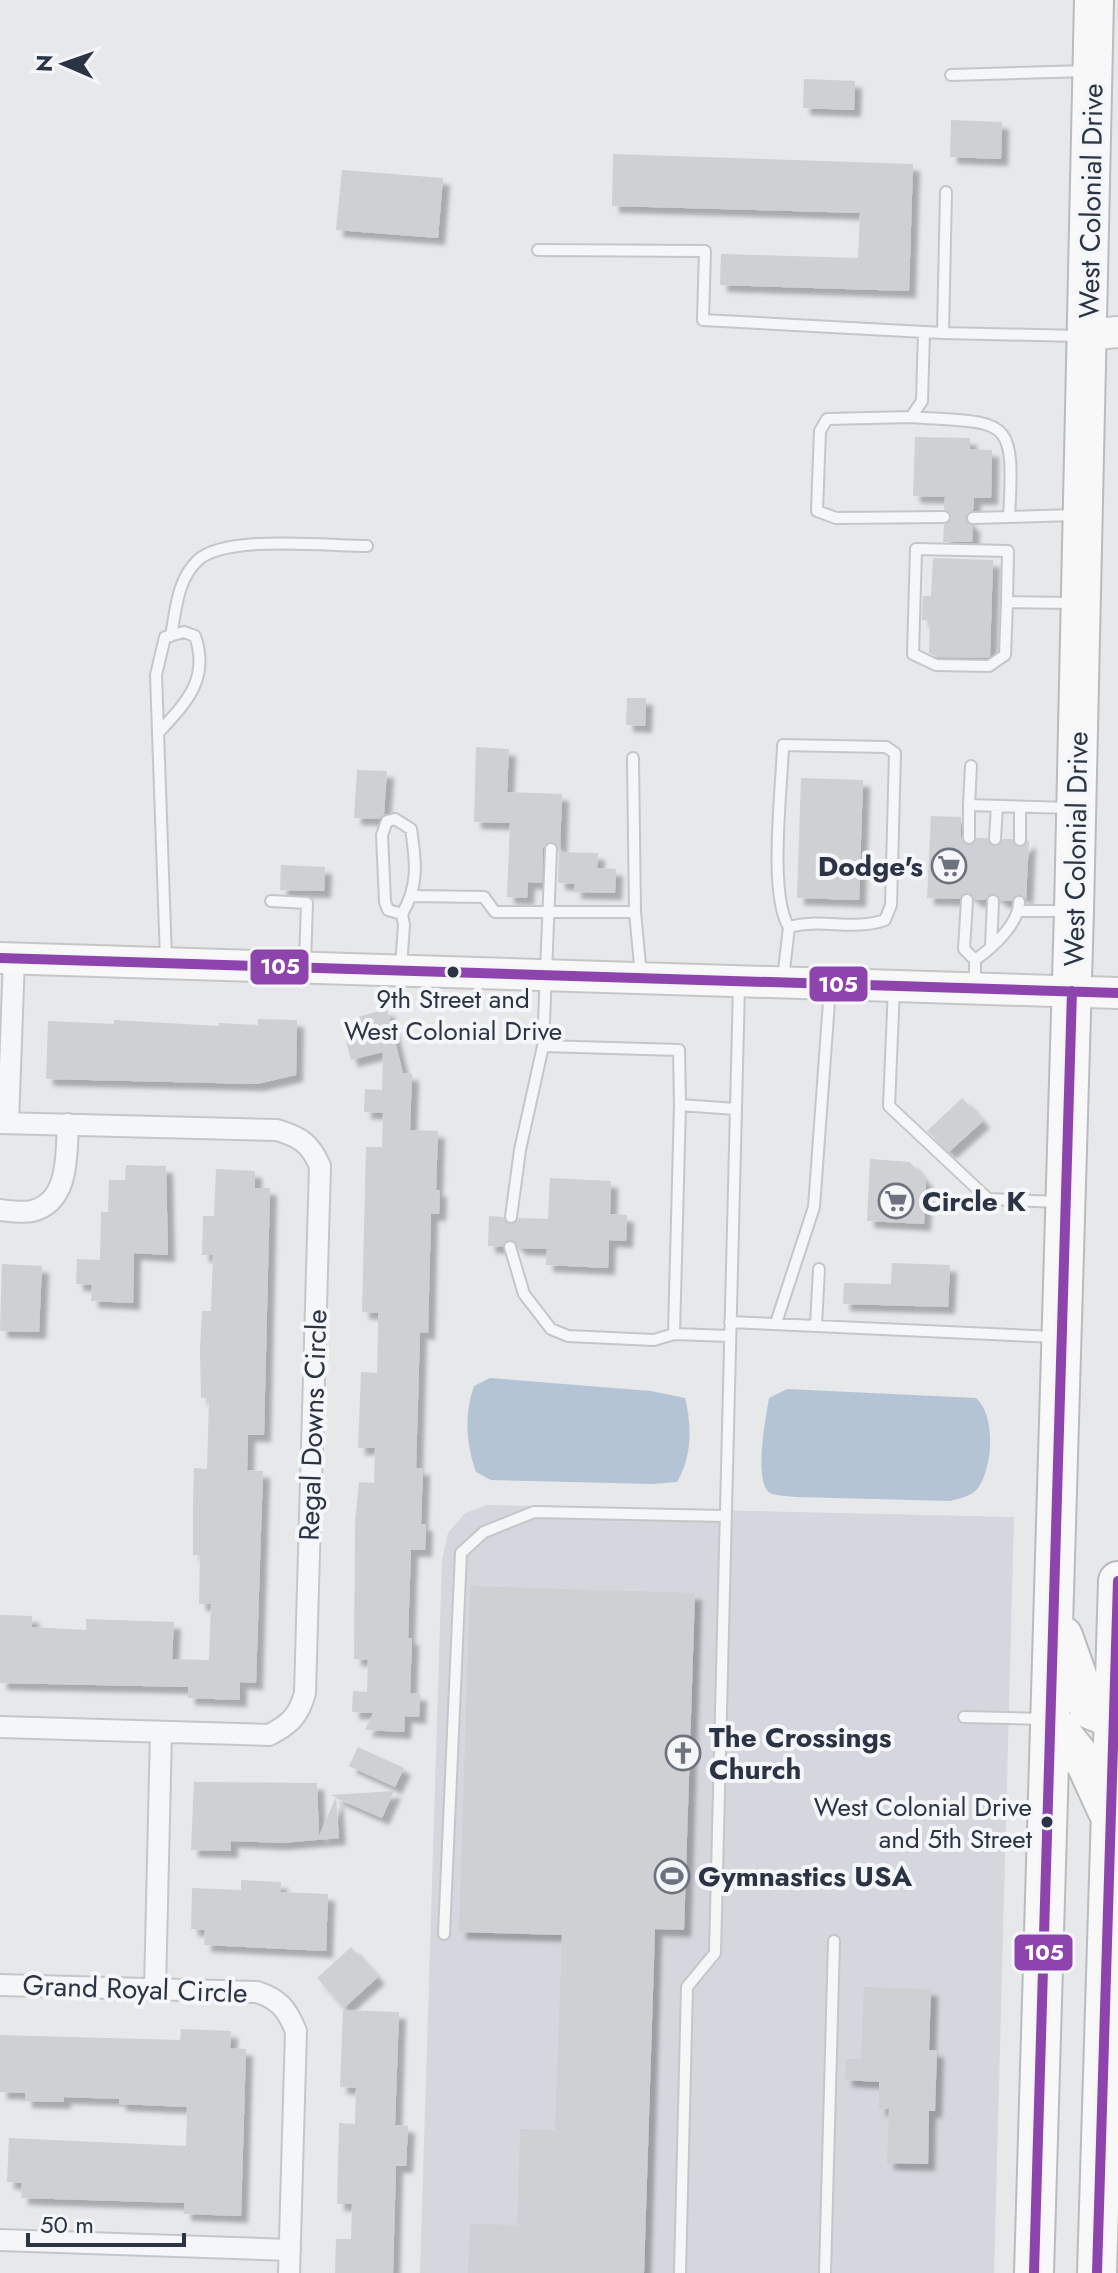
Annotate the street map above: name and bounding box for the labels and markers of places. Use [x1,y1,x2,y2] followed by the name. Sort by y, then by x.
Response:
[818,846,923,887] place label: Dodge's
[930,847,968,885] supermarket icon: Dodge's
[445,964,461,980] marker: 9th Street and West Colonial Drive
[344,980,562,1050] place label: 9th Street and West Colonial Drive
[922,1181,1026,1222] place label: Circle K
[877,1182,915,1220] supermarket icon: Circle K
[709,1717,892,1790] place label: The Crossings Church
[664,1734,702,1772] church icon: The Crossings Church
[814,1788,1033,1858] place label: West Colonial Drive and 5th Street
[1039,1814,1055,1830] marker: West Colonial Drive and 5th Street
[698,1856,912,1897] place label: Gymnastics USA
[653,1857,691,1895] sports icon: Gymnastics USA

